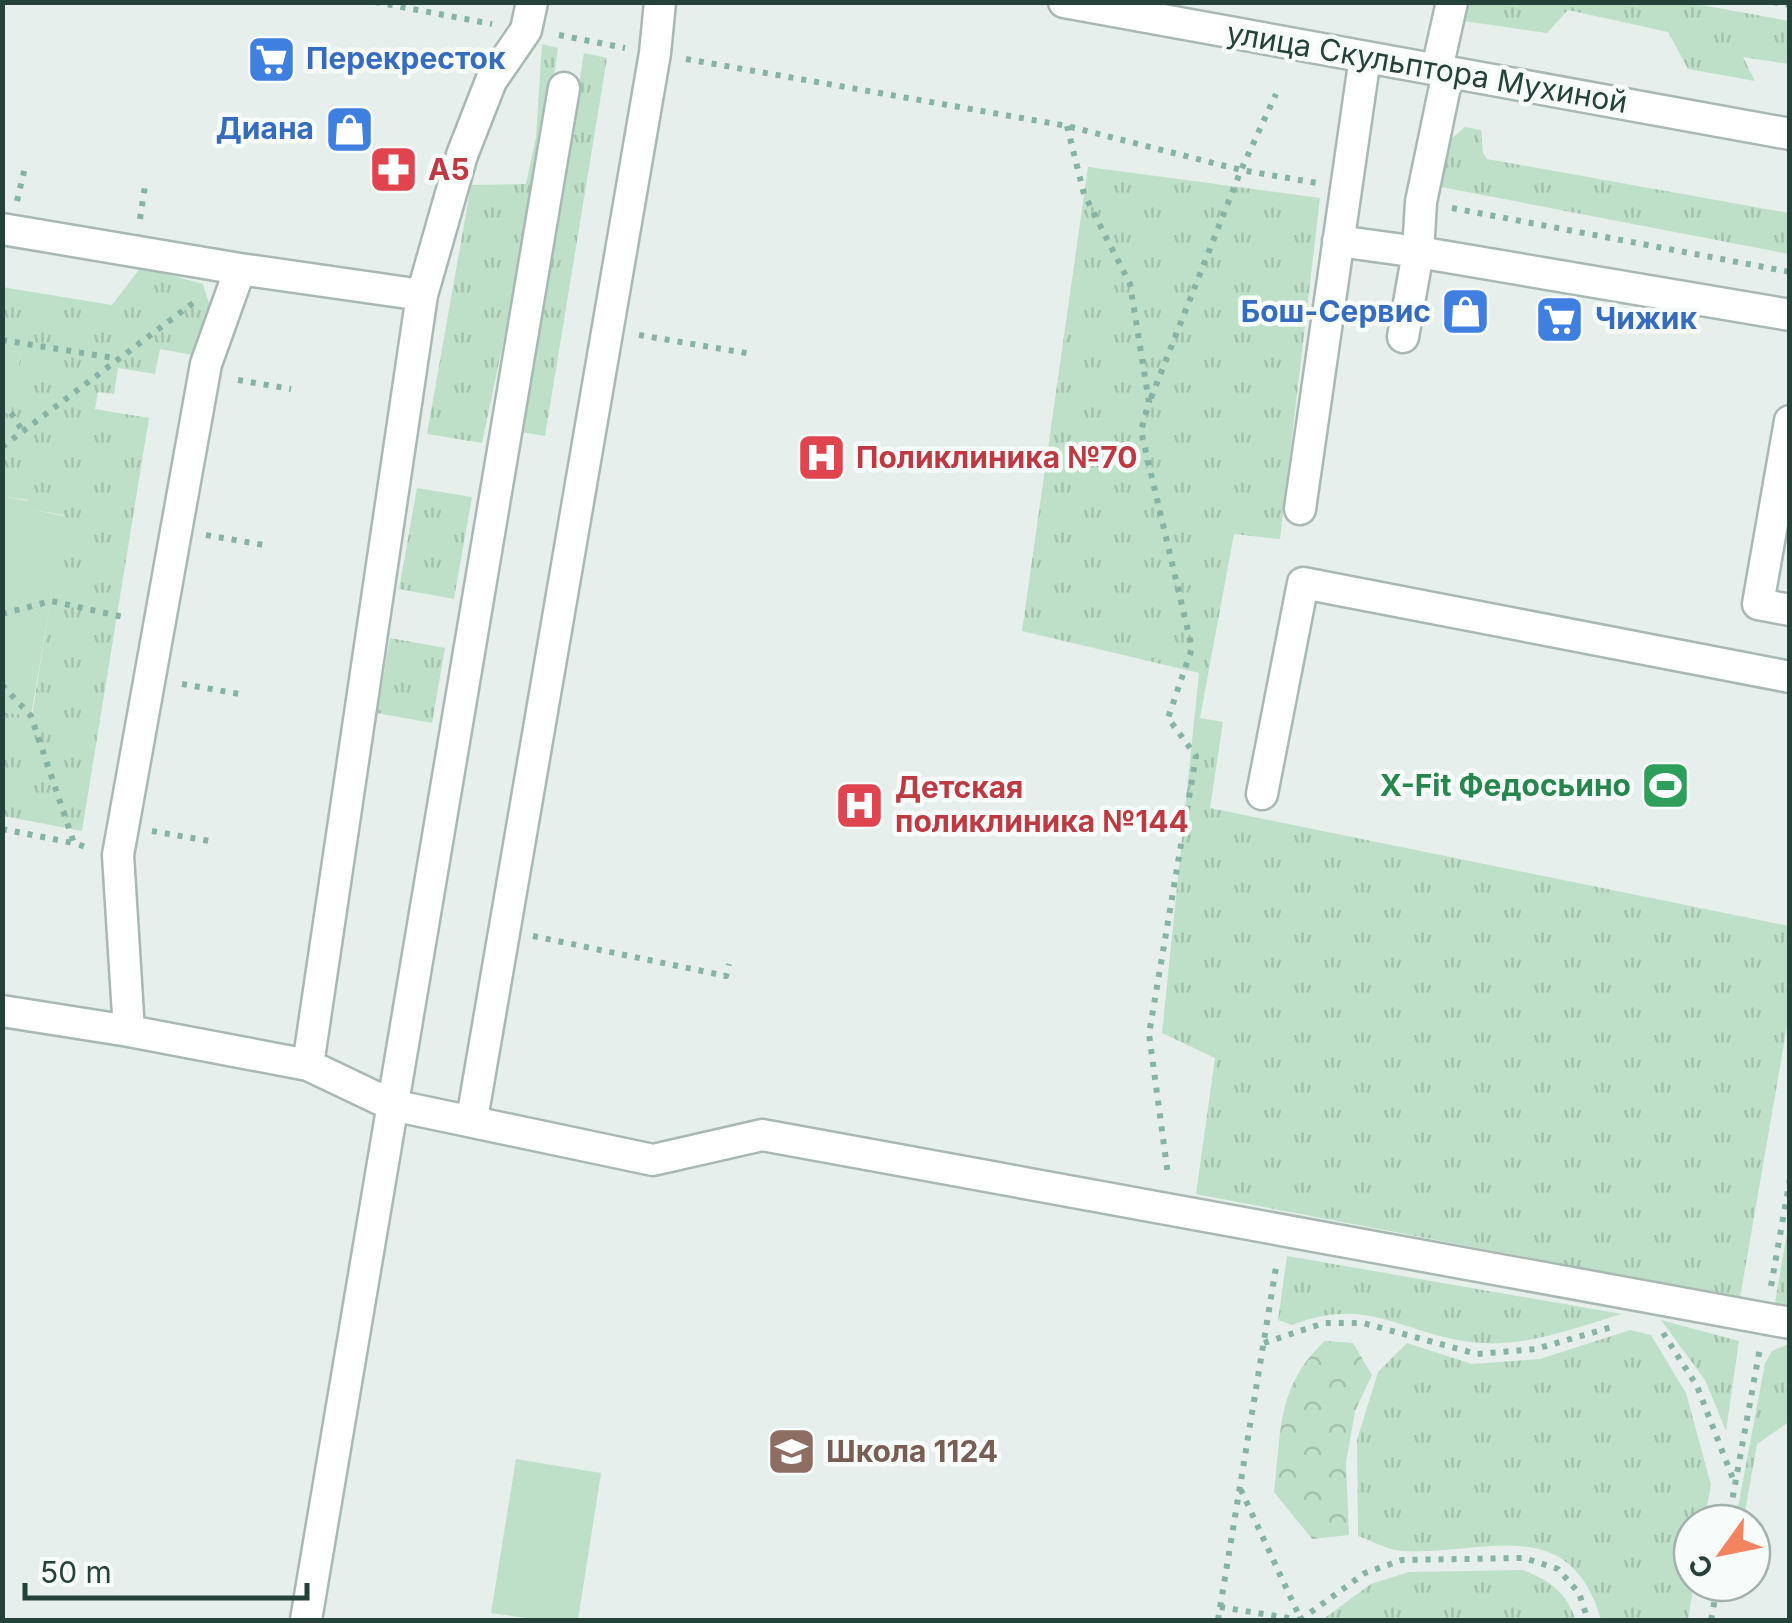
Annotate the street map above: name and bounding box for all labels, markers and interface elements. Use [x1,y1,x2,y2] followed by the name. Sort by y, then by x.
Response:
[1224,14,1630,120] street label: улица Скульптора Мухиной
[245,33,297,85] supermarket icon: Перекресток
[306,40,506,76] place label: Перекресток
[323,103,375,155] shop icon: Диана
[216,110,314,146] place label: Диана
[367,144,419,196] pharmacy icon: А5
[428,151,470,187] place label: А5
[1440,286,1492,338] shop icon: Бош-Сервис
[1241,293,1431,329] place label: Бош-Сервис
[1534,293,1586,345] supermarket icon: Чижик
[1595,300,1698,336] place label: Чижик
[795,432,847,484] hospital icon: Поликлиника №70
[856,439,1138,475] place label: Поликлиника №70
[1640,760,1692,812] sports icon: X-Fit Федосьино
[1380,767,1631,803] place label: X-Fit Федосьино
[895,769,1189,839] place label: Детская поликлиника №144
[834,779,886,831] hospital icon: Детская поликлиника №144
[765,1426,817,1478] school or university icon: Школа 1124
[826,1433,998,1469] place label: Школа 1124
[1672,1503,1772,1603] north arrow
[25,1538,308,1600] scale bar
[1681,1549,1721,1585] text: С
[40,1554,112,1590] text: 50 m

